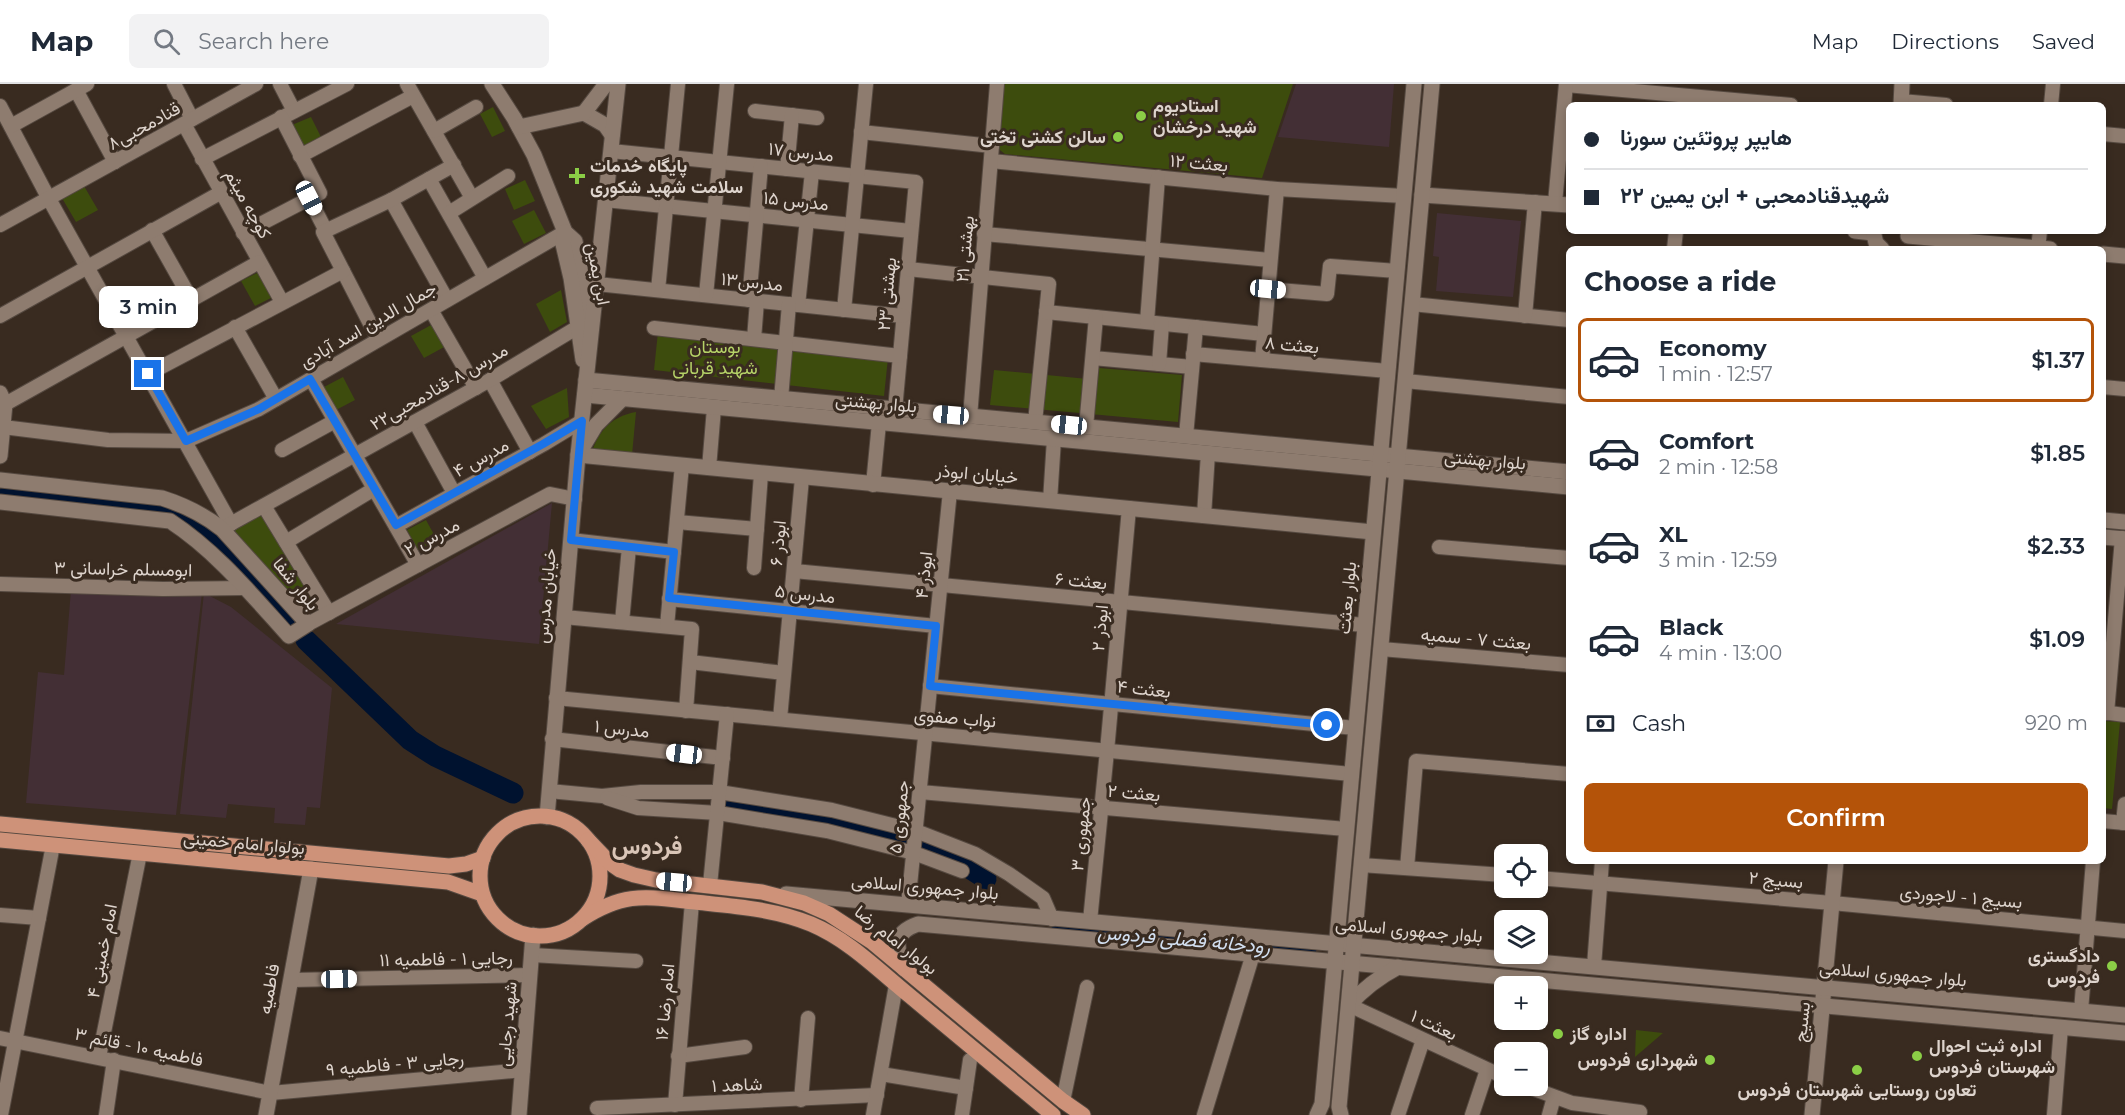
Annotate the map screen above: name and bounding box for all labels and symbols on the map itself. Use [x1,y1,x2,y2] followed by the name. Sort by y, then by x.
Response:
[1153,95,1257,138] place label: استادیوم شهید درخشان
[104,97,184,155] street label: قنادمحبی۸
[1134,109,1148,123] marker: استادیوم شهید درخشان
[980,126,1106,148] place label: سالن کشتی تختی
[1111,130,1125,144] marker: سالن کشتی تختی
[767,138,835,166] street label: مدرس ۱۷
[1169,150,1229,176] street label: بعثت ۱۲
[590,155,743,198] place label: پایگاه خدمات سلامت شهید شکوری
[219,165,276,243] street label: کوچه میثم
[568,167,586,185] marker: پایگاه خدمات سلامت شهید شکوری
[293,178,325,218] car
[762,187,830,215] street label: مدرس ۱۵
[951,215,979,283] street label: بهشتی ۲۱
[581,241,615,307] street label: ابن یمین
[873,256,901,332] street label: بهشتی ۲۳
[720,268,784,296] street label: مدرس۱۳
[296,277,440,373] street label: جمال الدین اسد آبادی
[1249,278,1287,300] car
[98,287,198,329] callout: 3 min
[1264,332,1320,358] street label: بعثت ۸
[672,336,758,379] park label: بوستان شهید قربانی
[366,339,512,435] street label: مدرس ۸-قنادمحبی۲۲
[134,360,161,387] route end
[834,388,918,418] street label: بلوار بهشتی
[932,404,970,426] car
[1050,414,1088,436] car
[449,434,513,482] street label: مدرس ۴
[1443,445,1527,475] street label: بلوار بهشتی
[934,459,1019,489] street label: خیابان ابوذر
[401,513,463,561] street label: مدرس ۲
[765,519,791,567] street label: ابوذر ۶
[531,548,561,644] street label: خیابان مدرس
[911,550,937,600] street label: ابوذر ۴
[268,553,324,615] street label: بلوار شفا
[54,557,192,582] street label: ابومسلم خراسانی ۳
[1333,561,1361,635] street label: بلوار بعثت
[1054,568,1108,594] street label: بعثت ۶
[774,580,836,608] street label: مدرس ۵
[1087,604,1113,652] street label: ابوذر ۲
[1420,623,1532,655] street label: بعثت ۷ - سمیه
[1116,675,1172,703] street label: بعثت ۴
[913,703,997,733] street label: نواب صفوی
[1313,711,1340,738] route start
[593,715,651,743] street label: مدرس ۱
[665,743,703,765] car
[884,779,914,855] street label: جمهوری ۵
[1107,780,1161,806] street label: بعثت ۲
[1066,796,1096,872] street label: جمهوری ۳
[182,827,306,860] street label: بولوار امام خمینی
[612,831,682,861] district label: فردوس
[1748,867,1804,894] street label: بسیج ۲
[850,870,1000,904] street label: بلوار جمهوری اسلامی
[655,871,693,893] car
[1899,881,2023,914] street label: بسیج ۱ - لاجوردی
[849,901,942,980] street label: بولوار امام رضا
[82,902,123,1000] street label: امام خمینی ۴
[1334,913,1484,947] street label: بلوار جمهوری اسلامی
[1097,919,1272,960] water label: رودخانه فصلی فردوس
[2028,945,2100,988] place label: دادگستری فردوس
[379,947,513,971] street label: رجایی ۱ - فاطمیه ۱۱
[1818,957,1968,991] street label: بلوار جمهوری اسلامی
[2105,959,2119,973] marker: دادگستری فردوس
[254,962,284,1016] street label: فاطمیه
[651,963,680,1041] street label: امام رضا ۱۶
[321,970,357,988] car
[492,981,522,1067] street label: شهید رجایی
[1789,1001,1816,1043] street label: بسیج
[1407,1005,1461,1045] street label: بعثت ۱
[72,1023,205,1072] street label: فاطمیه ۱۰ - قائم ۳
[1569,1023,1627,1045] place label: اداره گاز
[1551,1027,1565,1041] marker: اداره گاز
[1929,1035,2055,1078] place label: اداره ثبت احوال شهرستان فردوس
[325,1047,465,1081] street label: رجایی ۳ - فاطمیه ۹
[1578,1049,1698,1071] place label: شهرداری فردوس
[1910,1049,1924,1063] marker: اداره ثبت احوال شهرستان فردوس
[1703,1053,1717,1067] marker: شهرداری فردوس
[1850,1063,1864,1077] marker: تعاون روستایی شهرستان فردوس
[711,1073,763,1097] street label: شاهد ۱
[1738,1079,1977,1101] place label: تعاون روستایی شهرستان فردوس

